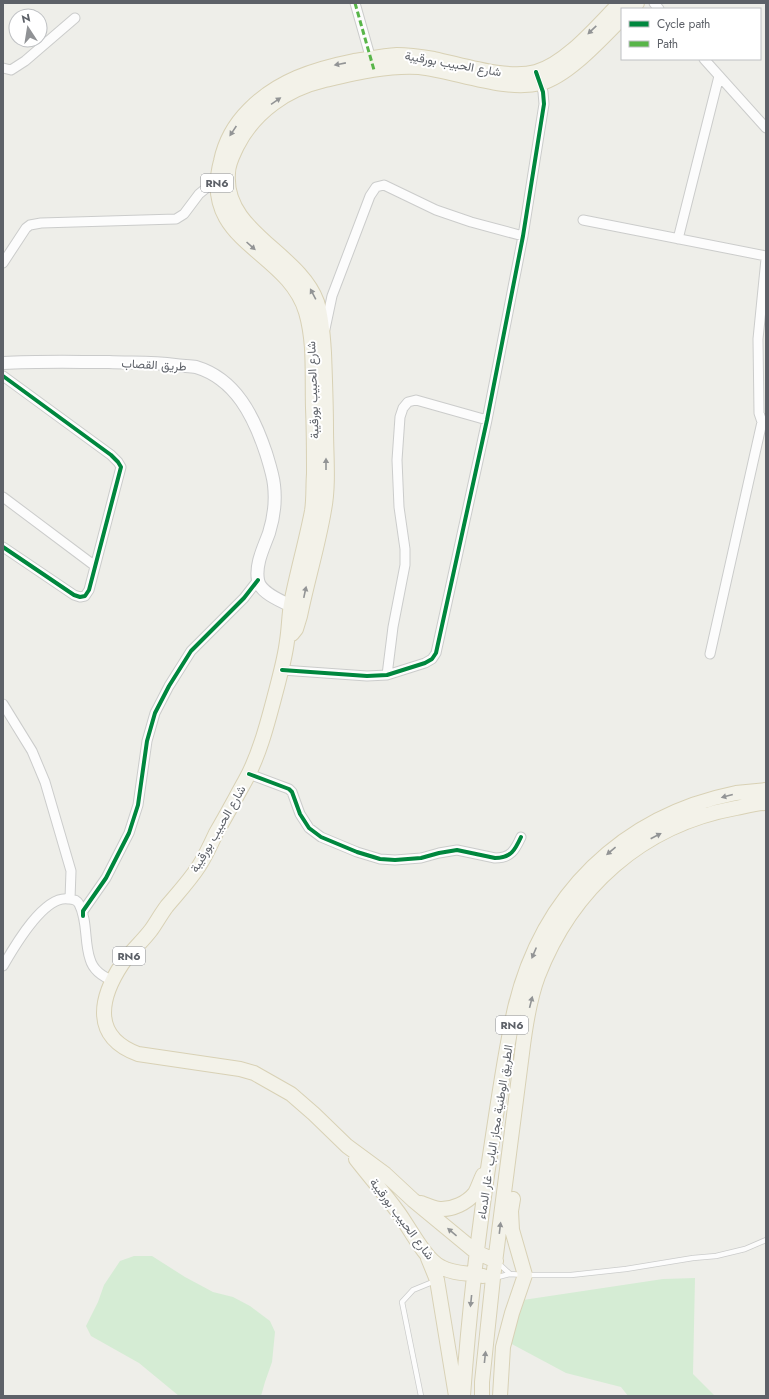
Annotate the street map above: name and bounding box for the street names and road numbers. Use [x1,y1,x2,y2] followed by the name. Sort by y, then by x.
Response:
[403,47,503,81] street label: شارع الحبيب بورقيبة
[201,174,233,192] road number: RN6
[302,341,324,439] street label: شارع الحبيب بورقيبة
[121,354,187,376] street label: طريق القصاب
[186,782,250,876] street label: شارع الحبيب بورقيبة
[113,947,145,965] road number: RN6
[496,1016,528,1034] road number: RN6
[472,1043,518,1221] street label: الطريق الوطنية مجاز الباب - غار الدماء
[365,1175,439,1263] street label: شارع الحبيب بورقيبة

